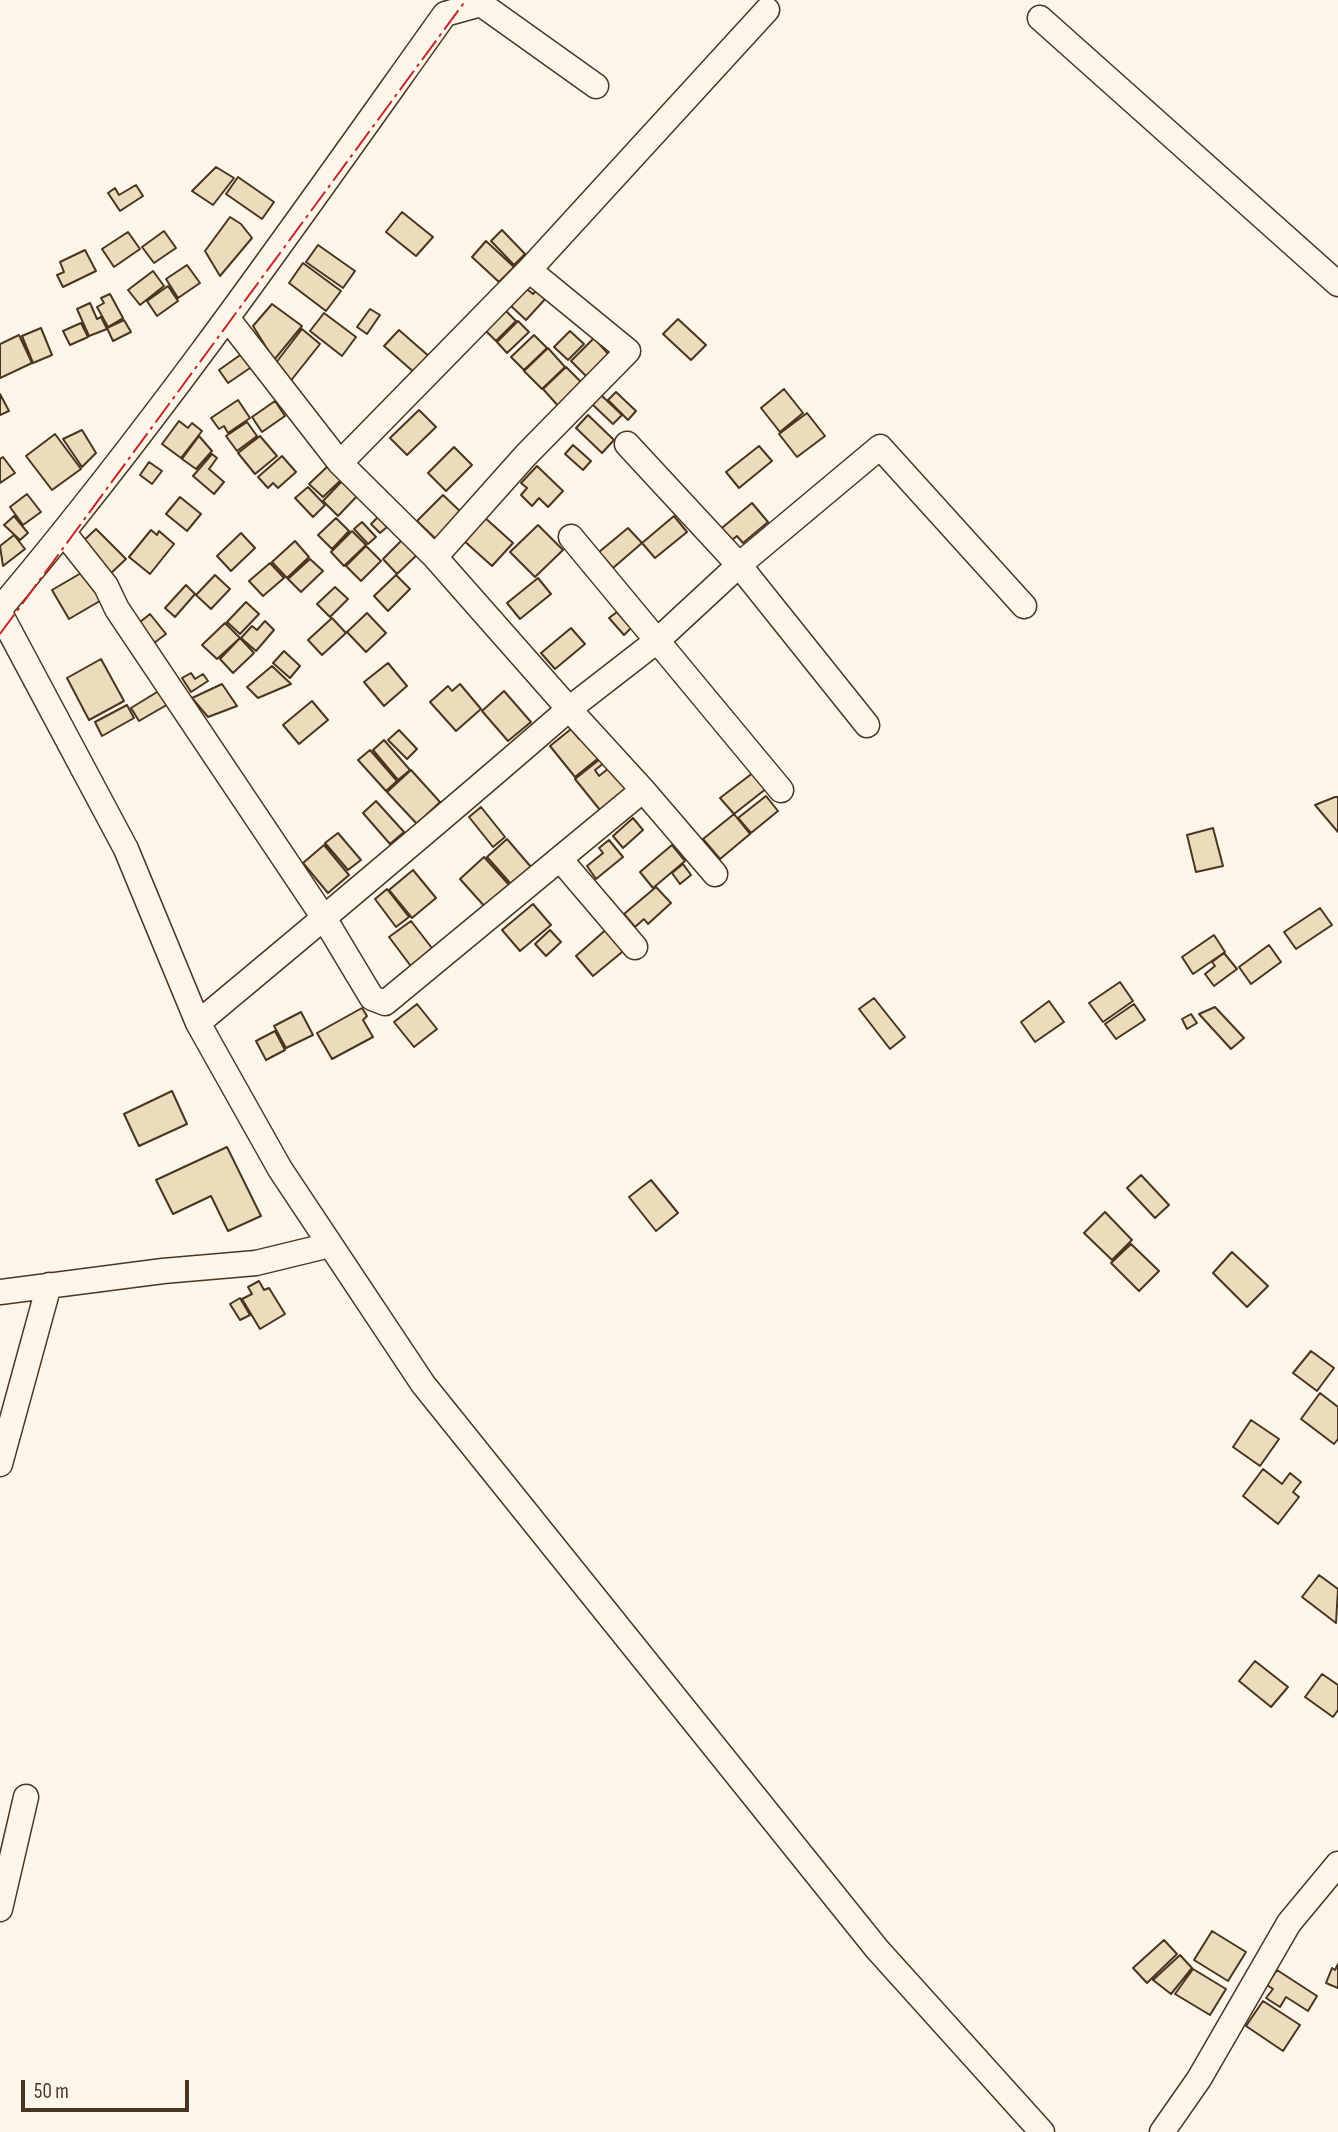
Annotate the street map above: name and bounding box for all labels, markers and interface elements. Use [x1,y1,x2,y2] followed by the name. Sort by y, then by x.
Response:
[24,2066,192,2110] scale bar
[34,2079,69,2104] text: 50 m

